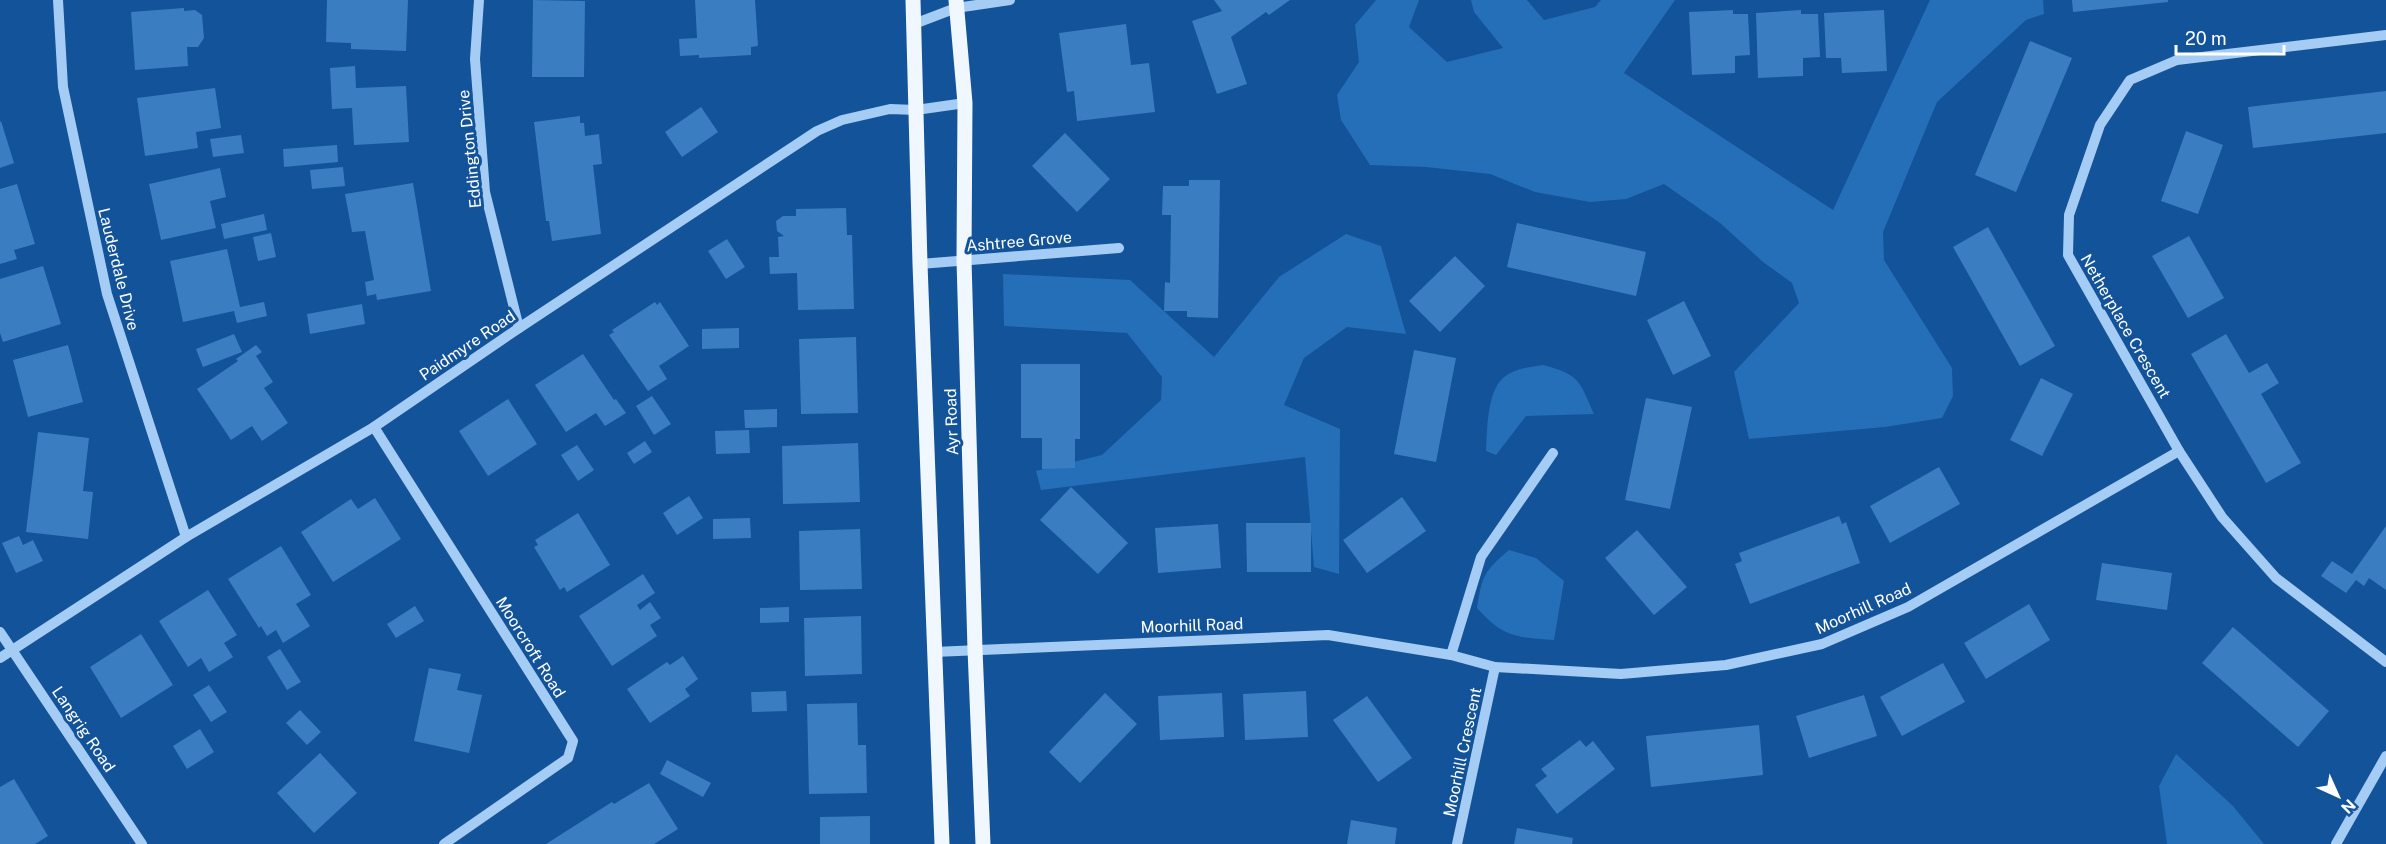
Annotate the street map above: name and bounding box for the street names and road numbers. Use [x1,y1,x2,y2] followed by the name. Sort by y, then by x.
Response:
[454,89,485,209] street label: Eddington Drive
[94,206,143,332] street label: Lauderdale Drive
[965,227,1073,256] street label: Ashtree Grove
[2077,251,2175,402] street label: Netherplace Crescent
[416,306,519,384] street label: Paidmyre Road
[941,388,962,456] street label: Ayr Road
[1812,579,1914,638] street label: Moorhill Road
[492,593,569,701] street label: Moorcroft Road
[1140,614,1244,637] street label: Moorhill Road
[48,683,119,776] street label: Langrig Road
[1439,686,1486,819] street label: Moorhill Crescent

